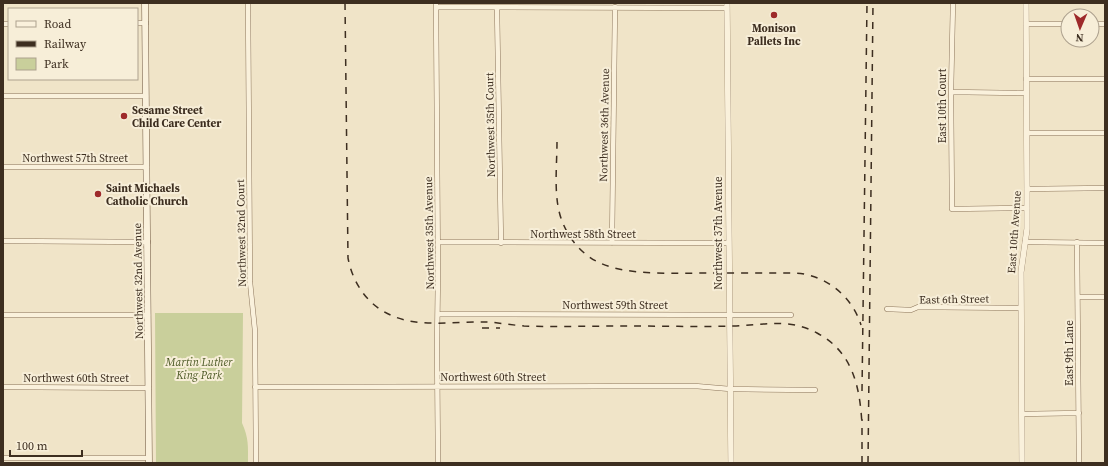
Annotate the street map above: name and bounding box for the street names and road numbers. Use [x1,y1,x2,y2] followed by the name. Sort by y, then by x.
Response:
[596,68,613,182] street label: Northwest 36th Avenue
[935,68,950,143] street label: East 10th Court
[482,72,499,178] street label: Northwest 35th Court
[22,151,128,166] street label: Northwest 57th Street
[421,176,438,290] street label: Northwest 35th Avenue
[711,176,726,290] street label: Northwest 37th Avenue
[233,179,250,287] street label: Northwest 32nd Court
[1004,190,1025,274] street label: East 10th Avenue
[130,222,147,339] street label: Northwest 32nd Avenue
[530,227,636,242] street label: Northwest 58th Street
[919,291,989,308] street label: East 6th Street
[562,298,668,313] street label: Northwest 59th Street
[1062,320,1077,386] street label: East 9th Lane
[440,370,546,385] street label: Northwest 60th Street
[23,371,129,386] street label: Northwest 60th Street

